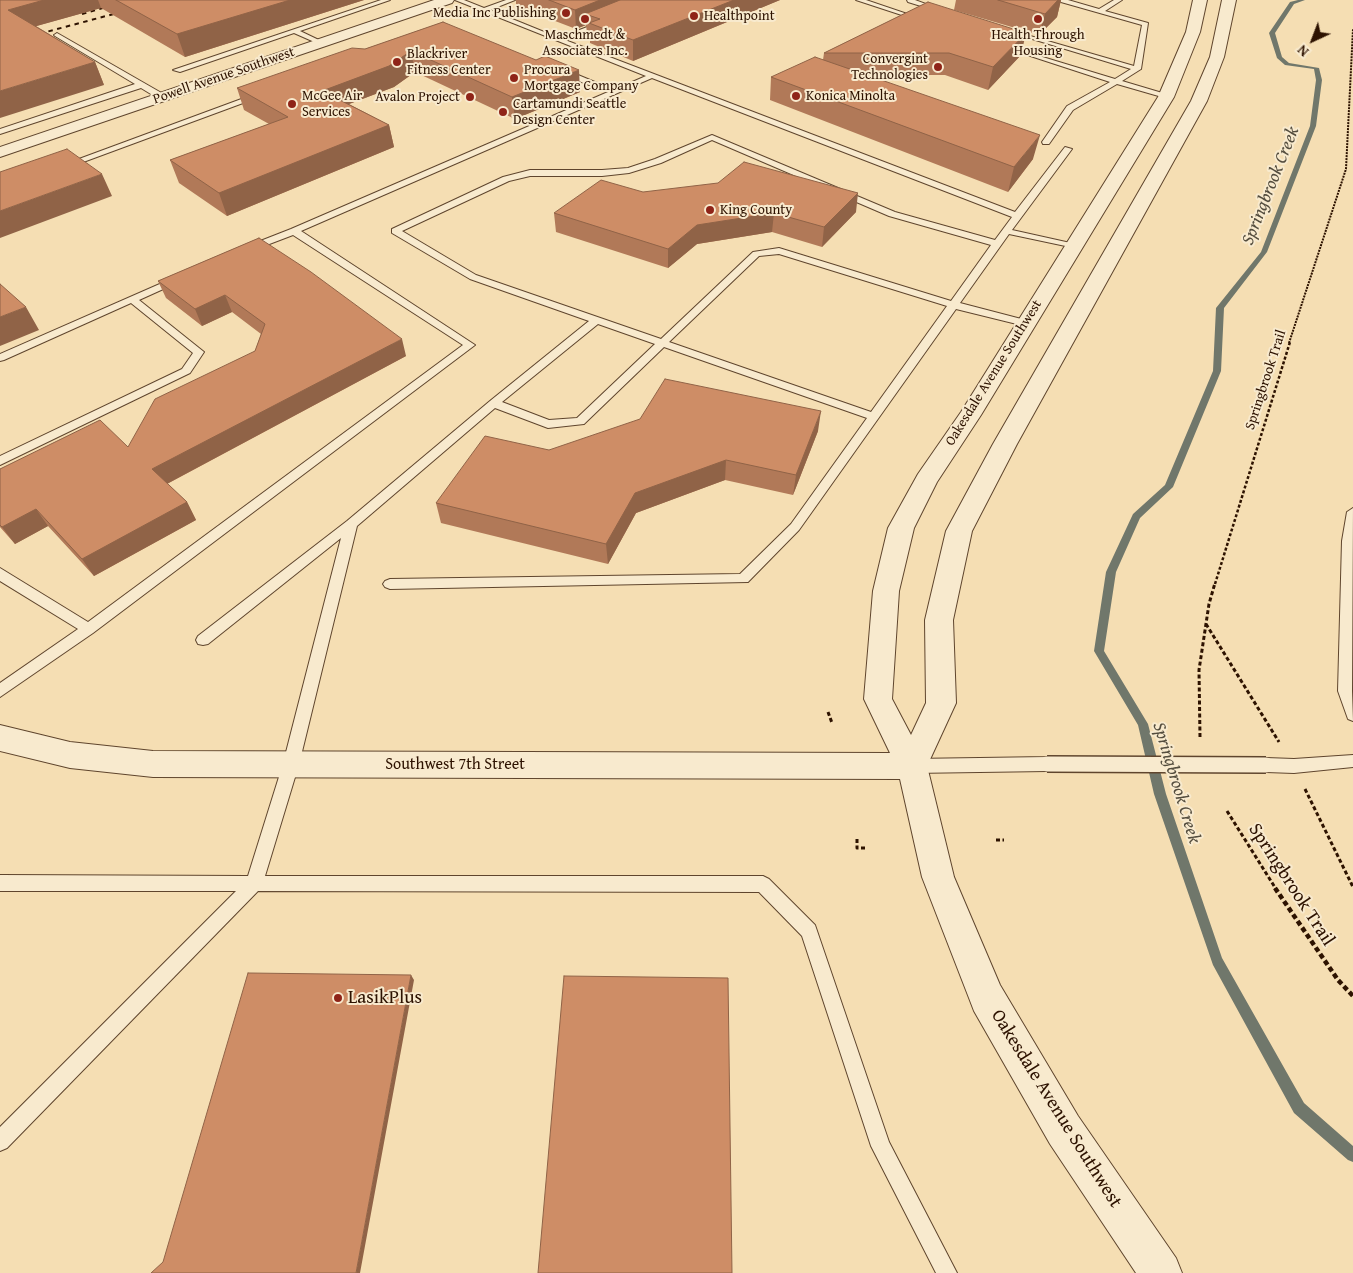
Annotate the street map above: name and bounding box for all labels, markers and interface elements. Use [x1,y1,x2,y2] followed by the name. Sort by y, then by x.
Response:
[433,5,556,21] place label: Media Inc Publishing
[560,7,572,19] marker: Media Inc Publishing
[704,8,775,24] place label: Healthpoint
[688,10,700,22] marker: Healthpoint
[579,13,591,25] marker: Maschmedt & Associates Inc.
[1032,13,1044,25] marker: Health Through Housing
[1288,15,1338,65] north arrow
[542,27,628,59] place label: Maschmedt & Associates Inc.
[991,27,1085,59] place label: Health Through Housing
[1293,40,1313,61] text: N
[151,44,297,108] street label: Powell Avenue Southwest
[407,46,491,78] place label: Blackriver Fitness Center
[851,51,928,84] place label: Convergint Technologies
[391,56,403,68] marker: Blackriver Fitness Center
[932,61,944,73] marker: Convergint Technologies
[524,62,639,94] place label: Procura Mortgage Company
[508,72,520,84] marker: Procura Mortgage Company
[302,88,362,120] place label: McGee Air Services
[806,88,895,104] place label: Konica Minolta
[375,89,460,105] place label: Avalon Project
[790,90,802,102] marker: Konica Minolta
[464,91,476,103] marker: Avalon Project
[513,96,626,128] place label: Cartamundi Seattle Design Center
[286,98,298,110] marker: McGee Air Services
[497,106,509,118] marker: Cartamundi Seattle Design Center
[1237,124,1305,248] water label: Springbrook Creek
[720,202,792,218] place label: King County
[704,204,716,216] marker: King County
[942,297,1046,449] street label: Oakesdale Avenue Southwest
[1242,328,1290,432] street label: Springbrook Trail
[1147,720,1205,846] water label: Springbrook Creek
[385,755,525,775] street label: Southwest 7th Street
[1243,820,1339,950] street label: Springbrook Trail
[348,987,422,1009] place label: LasikPlus
[332,992,344,1004] marker: LasikPlus
[986,1006,1126,1212] street label: Oakesdale Avenue Southwest

